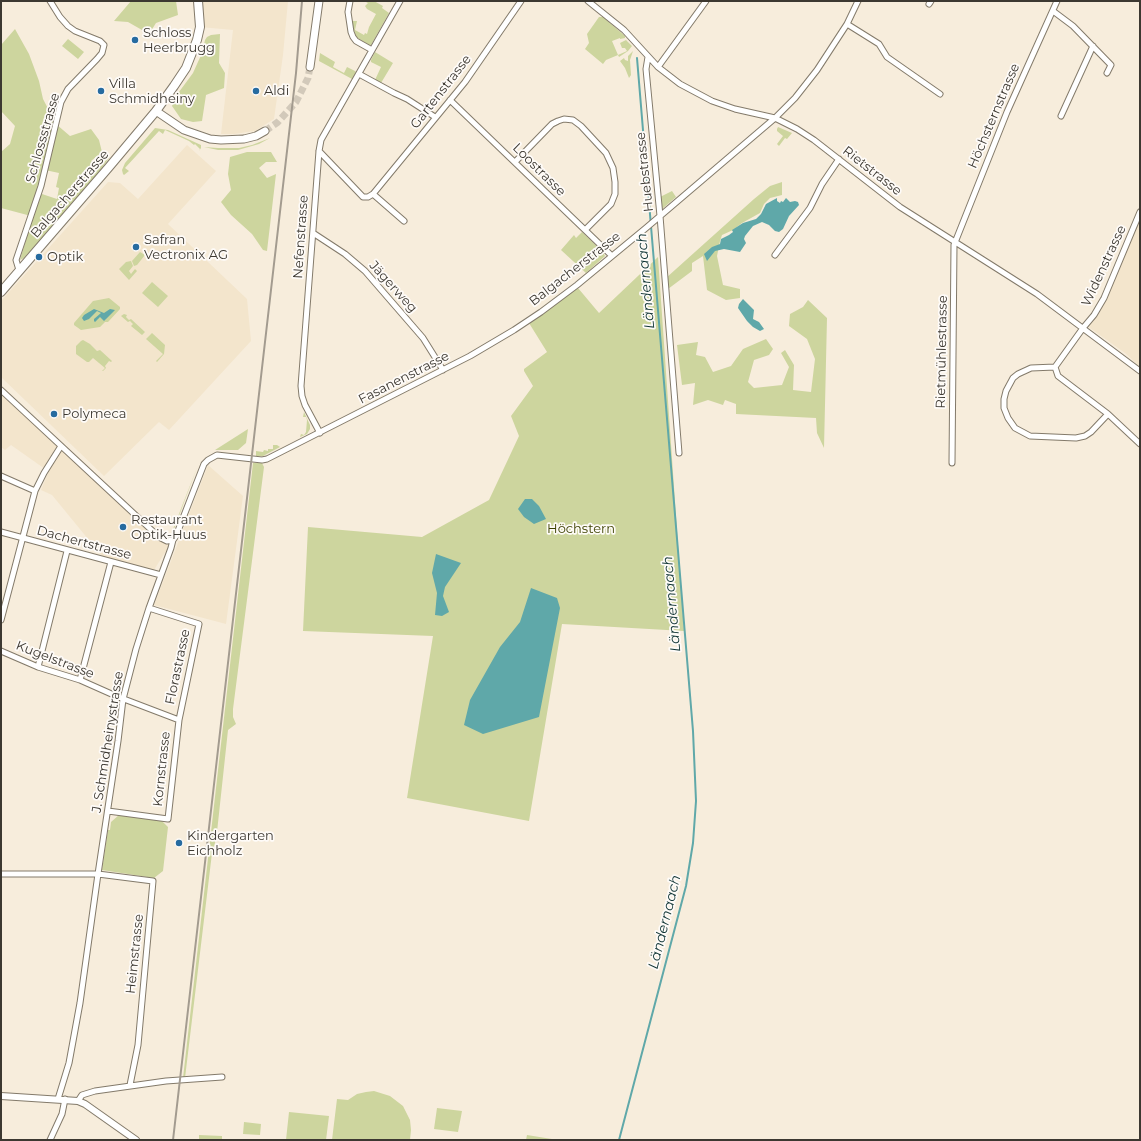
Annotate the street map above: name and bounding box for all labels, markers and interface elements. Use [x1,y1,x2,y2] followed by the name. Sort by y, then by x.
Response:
[143,25,215,56] place label: Schloss Heerbrugg
[130,35,140,45] marker: Schloss Heerbrugg
[407,52,475,132] street label: Gartenstrasse
[965,61,1023,171] street label: Höchsternstrasse
[109,76,195,107] place label: Villa Schmidheiny
[264,83,289,99] place label: Aldi
[96,86,106,96] marker: Villa Schmidheiny
[251,86,261,96] marker: Aldi
[23,91,63,185] street label: Schlossstrasse
[633,131,657,213] street label: Huebstrasse
[509,140,569,200] street label: Loostrasse
[839,143,905,199] street label: Rietstrasse
[28,147,112,241] street label: Balgacherstrasse
[290,195,312,279] street label: Nefenstrasse
[1078,223,1130,309] street label: Widenstrasse
[526,229,624,309] street label: Balgacherstrasse
[144,232,228,263] place label: Safran Vectronix AG
[633,232,659,330] water label: Ländernaach
[131,242,141,252] marker: Safran Vectronix AG
[47,249,83,265] place label: Optik
[34,252,44,262] marker: Optik
[366,258,420,316] street label: Jägerweg
[933,295,951,409] street label: Rietmühlestrasse
[356,348,452,408] street label: Fasanenstrasse
[62,406,126,422] place label: Polymeca
[49,409,59,419] marker: Polymeca
[131,512,206,543] place label: Restaurant Optik-Huus
[547,521,615,537] park label: Höchstern
[118,522,128,532] marker: Restaurant Optik-Huus
[35,523,133,563] street label: Dachertstrasse
[659,555,685,653] water label: Ländernaach
[162,628,194,706] street label: Florastrasse
[14,638,96,682] street label: Kugelstrasse
[89,670,127,814] street label: J. Schmidheinystrasse
[150,731,174,807] street label: Kornstrasse
[187,828,274,859] place label: Kindergarten Eichholz
[174,838,184,848] marker: Kindergarten Eichholz
[645,873,685,971] water label: Ländernaach
[123,913,147,995] street label: Heimstrasse

